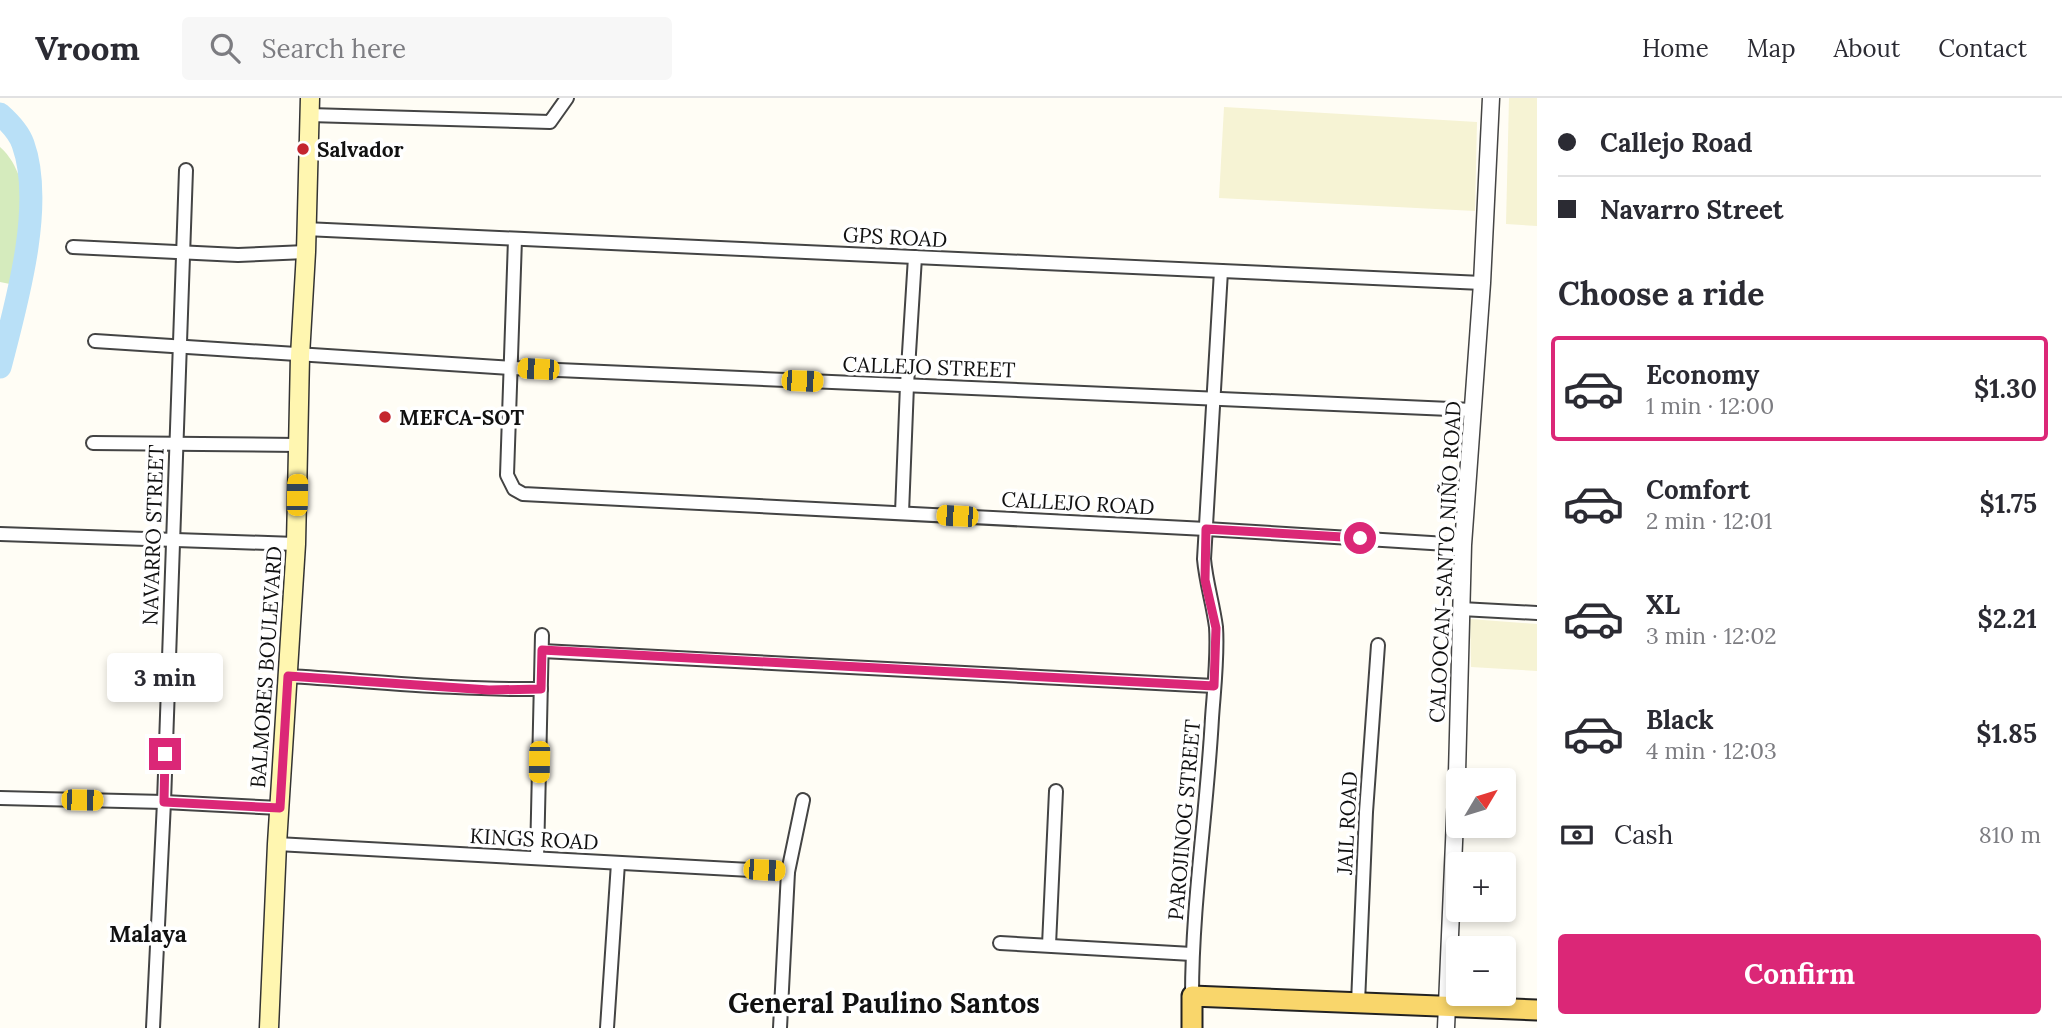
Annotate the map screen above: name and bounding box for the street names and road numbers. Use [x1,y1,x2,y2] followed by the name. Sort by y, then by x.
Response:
[842,221,948,253] street label: GPS ROAD
[842,350,1016,384] street label: CALLEJO STREET
[1423,400,1467,724] street label: CALOOCAN-SANTO NIÑO ROAD
[136,444,170,626] street label: NAVARRO STREET
[1001,486,1155,520] street label: CALLEJO ROAD
[244,545,288,789] street label: BALMORES BOULEVARD
[1162,718,1206,922] street label: PAROJINOG STREET
[1331,771,1363,876] street label: JAIL ROAD
[469,822,599,856] street label: KINGS ROAD

